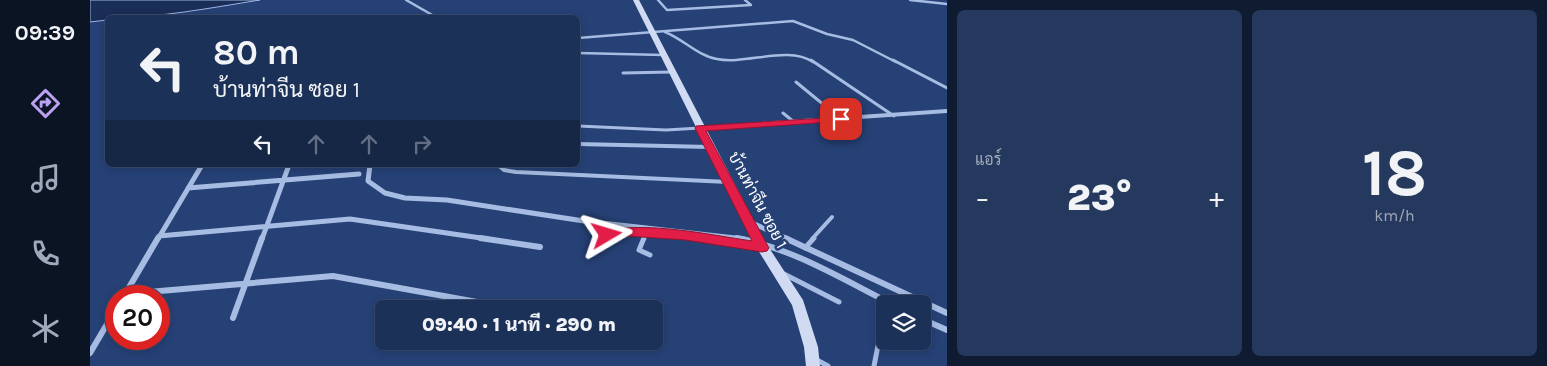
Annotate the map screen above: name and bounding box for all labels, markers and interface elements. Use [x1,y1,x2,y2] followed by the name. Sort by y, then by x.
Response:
[15,20,75,46] text: 09:39
[213,32,300,73] text: 80 m
[130,35,195,100] icon: left
[213,77,360,103] text: บ้านท่าจีน ซอย 1
[28,86,63,121] icon: directions
[820,98,862,140] pin
[827,105,855,133] icon: arrive
[249,130,277,158] icon: left
[302,130,330,158] icon: ahead
[355,130,383,158] icon: ahead
[408,130,436,158] icon: right
[1362,135,1427,211] text: 18
[725,147,793,252] street label: บ้านท่าจีน ซอย 1
[975,150,1001,169] text: แอร์
[28,161,63,196] icon: music
[1067,175,1132,220] text: 23°
[975,181,990,214] text: −
[1209,181,1224,214] text: +
[1374,206,1415,225] text: km/h
[580,208,632,260] position arrow
[28,236,63,271] icon: phone
[105,285,170,350] speed limit sign: 20
[876,295,931,350] map controls
[876,295,931,350] button: layers
[28,311,63,346] icon: climate
[422,314,616,336] text: 09:40 · 1 นาที · 290 m

